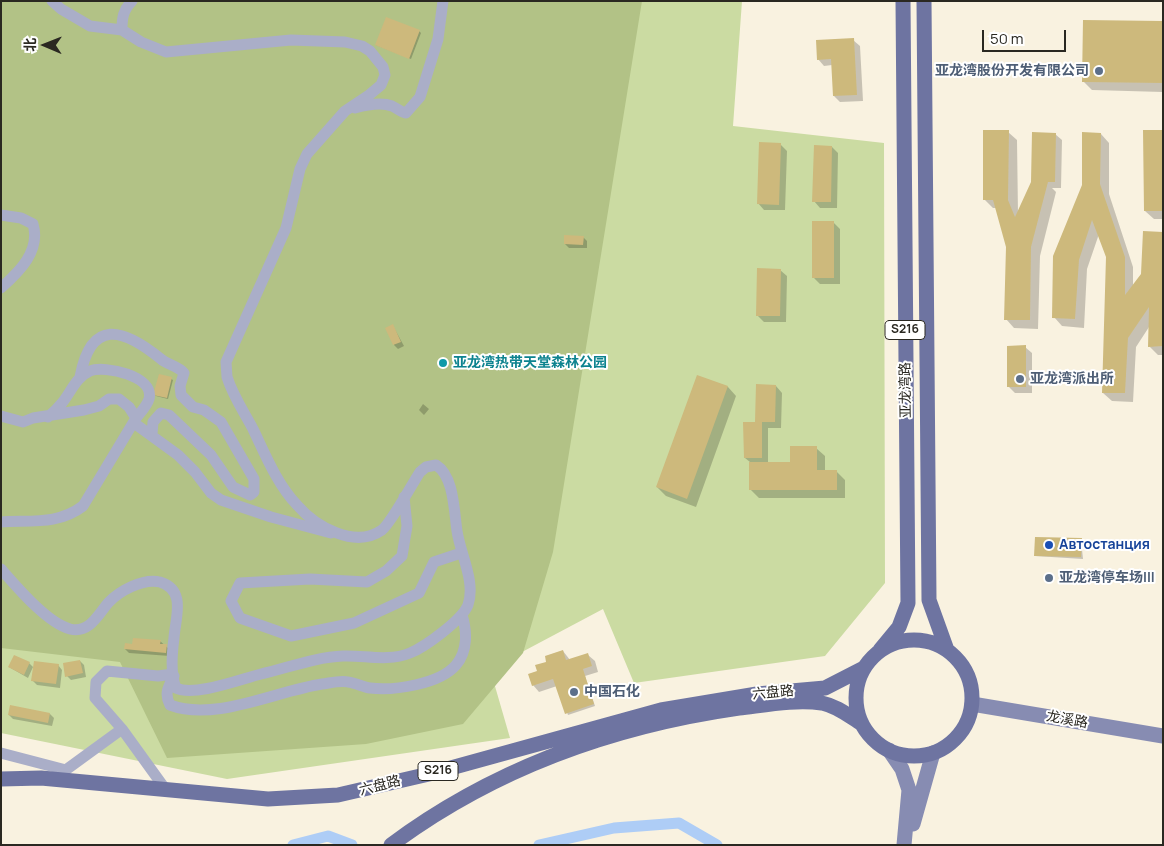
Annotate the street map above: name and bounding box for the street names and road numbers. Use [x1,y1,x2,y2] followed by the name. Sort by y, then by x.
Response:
[885,320,925,340] road number: S216
[897,362,915,418] street label: 亚龙湾路
[751,683,795,703] street label: 六盘路
[1045,708,1089,732] street label: 龙溪路
[418,761,458,780] road number: S216
[358,773,402,799] street label: 六盘路

